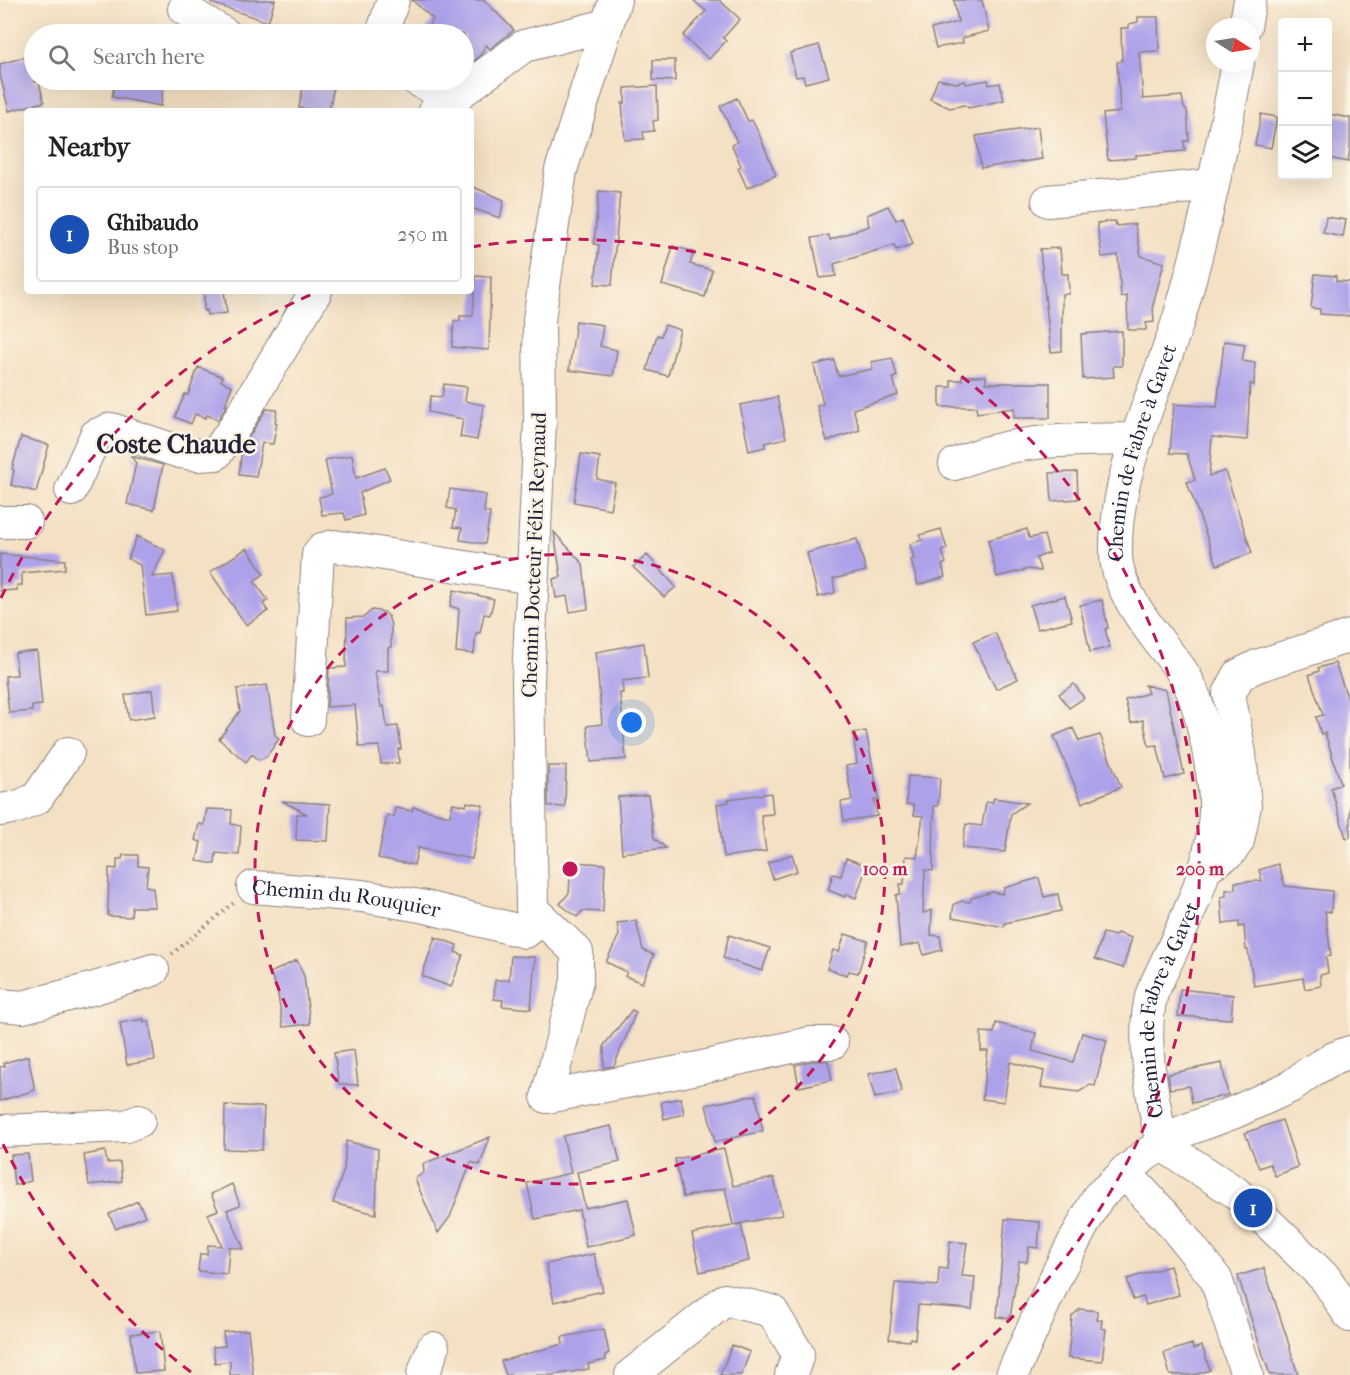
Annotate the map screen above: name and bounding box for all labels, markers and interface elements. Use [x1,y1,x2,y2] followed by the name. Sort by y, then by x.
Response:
[1206,18,1260,72] north arrow
[1278,18,1332,180] map controls
[1278,18,1332,72] button: +
[24,24,474,90] search box
[45,41,78,74] icon: search
[93,44,205,70] text: Search here
[1278,72,1332,126] button: −
[1278,126,1332,180] button: layers
[48,132,130,163] text: Nearby
[107,210,198,236] text: Ghibaudo
[66,223,73,246] text: 1
[397,223,448,246] text: 250 m
[107,236,179,259] text: Bus stop
[1104,340,1182,562] street label: Chemin de Fabre à Gavet
[517,411,551,698] street label: Chemin Docteur Félix Reynaud
[96,428,256,460] district label: Coste Chaude
[617,708,646,737] your location
[560,859,580,879] centre of rings
[862,859,909,880] text: 100 m
[1176,859,1225,880] text: 200 m
[251,875,443,922] street label: Chemin du Rouquier
[1135,898,1204,1120] street label: Chemin de Fabre à Gavet
[1234,1186,1272,1230] pin: 1

